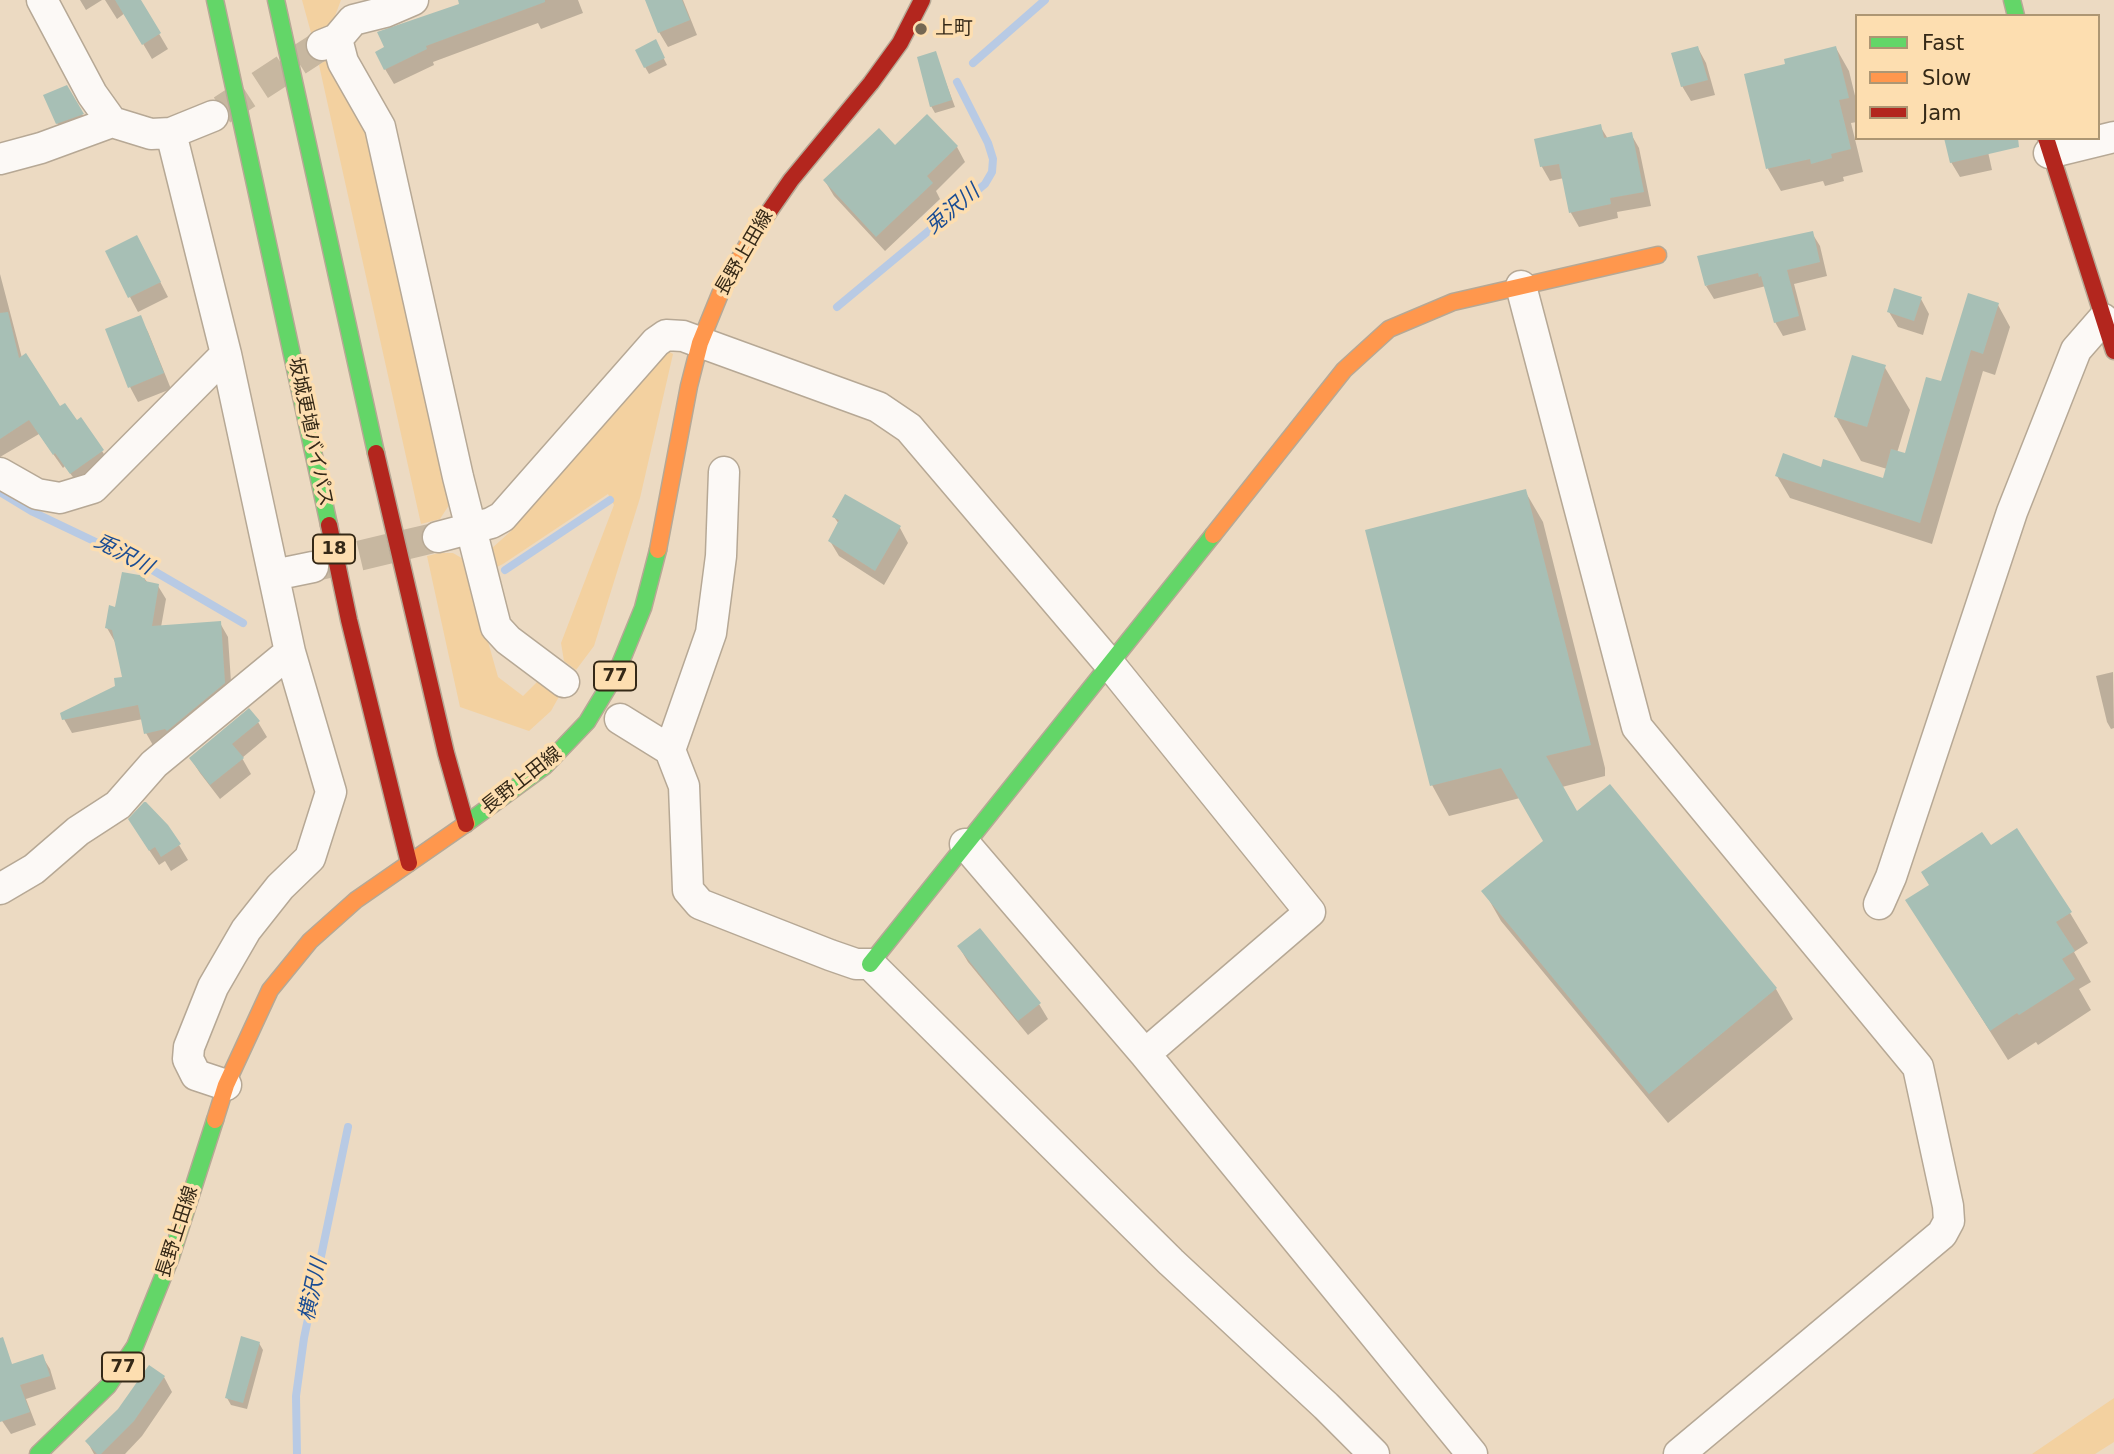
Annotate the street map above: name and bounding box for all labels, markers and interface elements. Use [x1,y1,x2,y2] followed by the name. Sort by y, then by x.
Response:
[1855,14,2100,140] legend
[935,18,973,40] place label: 上町
[913,21,929,37] marker: 上町
[1922,31,1964,55] text: Fast
[1922,66,1971,90] text: Slow
[1922,101,1962,125] text: Jam
[921,180,985,240] water label: 兎沢川
[711,206,779,300] street label: 長野上田線
[283,355,337,509] street label: 坂城更埴バイパス
[89,529,157,581] water label: 兎沢川
[313,534,355,564] road number: 18
[594,662,636,690] road number: 77
[478,743,566,819] street label: 長野上田線
[152,1183,204,1281] street label: 長野上田線
[295,1257,333,1323] water label: 横沢川
[102,1352,144,1382] road number: 77

